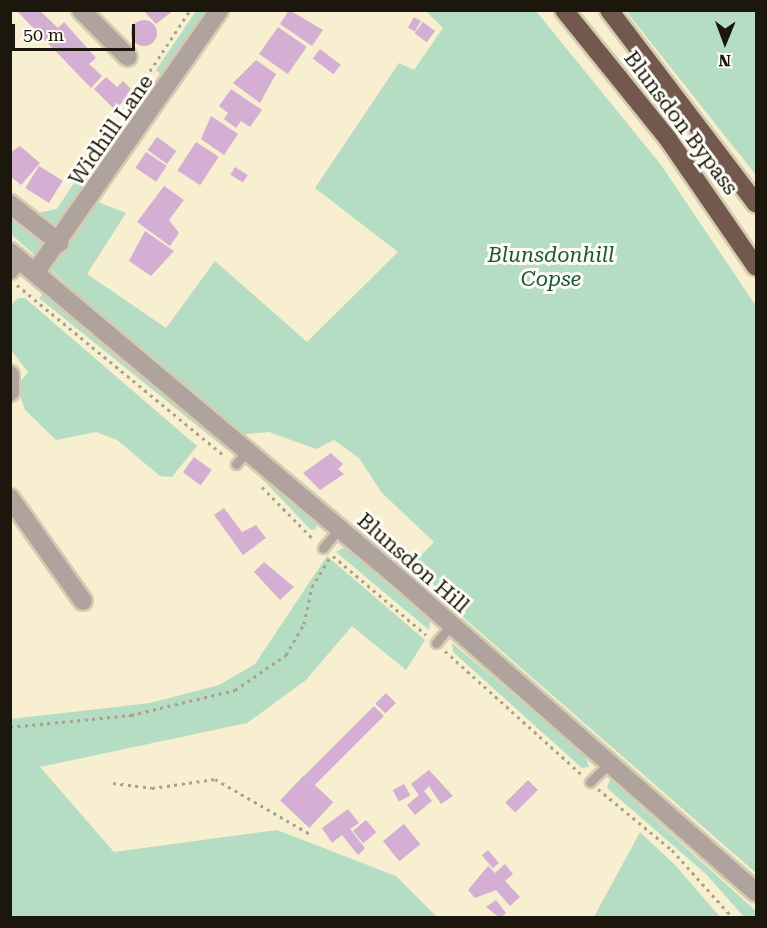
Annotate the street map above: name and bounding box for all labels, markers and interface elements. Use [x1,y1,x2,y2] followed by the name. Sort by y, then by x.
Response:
[15,12,138,50] scale bar
[695,12,755,72] north arrow
[23,24,64,45] text: 50 m
[619,46,743,200] street label: Blunsdon Bypass
[718,51,731,70] text: N
[63,70,159,190] street label: Widhill Lane
[488,242,614,292] park label: Blunsdonhill Copse
[352,508,474,618] street label: Blunsdon Hill

